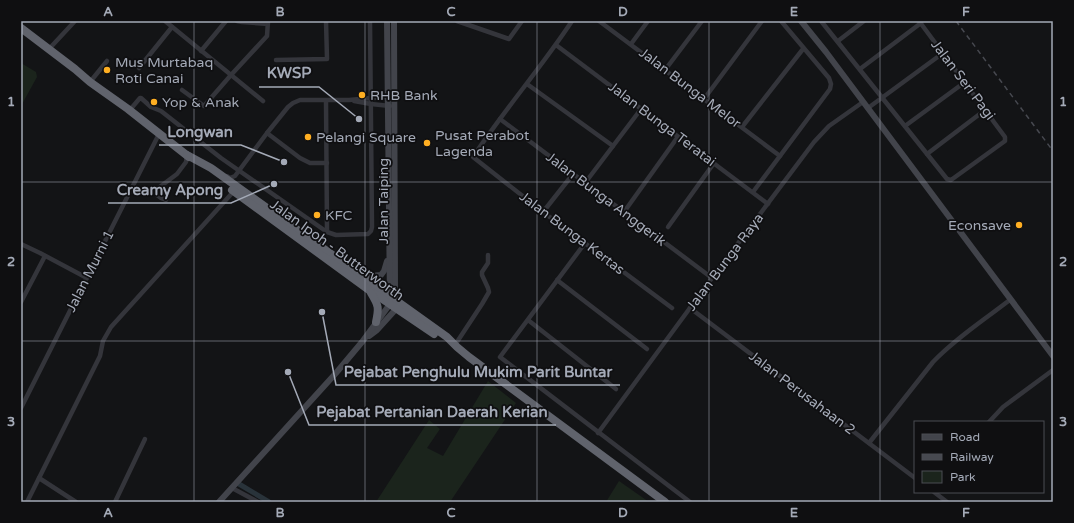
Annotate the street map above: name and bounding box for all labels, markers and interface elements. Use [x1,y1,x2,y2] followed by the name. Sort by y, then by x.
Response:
[103,4,113,20] text: A
[275,4,285,20] text: B
[446,4,456,20] text: C
[618,4,628,20] text: D
[790,4,798,20] text: E
[962,4,970,20] text: F
[927,36,999,124] street label: Jalan Seri Pagi
[636,44,745,132] street label: Jalan Bunga Melor
[115,54,213,87] place label: Mus Murtabaq Roti Canai
[259,60,319,87] callout: KWSP
[267,64,311,82] text: KWSP
[102,65,112,75] marker: Mus Murtabaq Roti Canai
[605,78,719,170] street label: Jalan Bunga Teratai
[370,87,438,104] place label: RHB Bank
[357,90,367,100] marker: RHB Bank
[7,94,15,110] text: 1
[162,94,240,111] place label: Yop & Anak
[1059,94,1067,110] text: 1
[149,97,159,107] marker: Yop & Anak
[159,118,241,145] callout: Longwan
[167,123,233,142] text: Longwan
[435,127,530,160] place label: Pusat Perabot Lagenda
[316,129,416,146] place label: Pelangi Square
[303,132,313,142] marker: Pelangi Square
[422,138,432,148] marker: Pusat Perabot Lagenda
[543,148,670,250] street label: Jalan Bunga Anggerik
[375,158,392,244] street label: Jalan Taiping
[108,176,231,203] callout: Creamy Apong
[117,181,223,200] text: Creamy Apong
[516,188,628,278] street label: Jalan Bunga Kertas
[267,196,407,304] street label: Jalan Ipoh - Butterworth
[325,207,353,224] place label: KFC
[312,210,322,220] marker: KFC
[683,210,767,314] street label: Jalan Bunga Raya
[948,217,1011,234] place label: Econsave
[1014,220,1024,230] marker: Econsave
[62,227,118,315] street label: Jalan Murni 1
[7,254,15,270] text: 2
[1059,254,1067,270] text: 2
[745,347,859,439] street label: Jalan Perusahaan 2
[336,358,620,385] callout: Pejabat Penghulu Mukim Parit Buntar
[344,363,612,382] text: Pejabat Penghulu Mukim Parit Buntar
[309,398,556,425] callout: Pejabat Pertanian Daerah Kerian
[316,403,548,422] text: Pejabat Pertanian Daerah Kerian
[7,414,15,430] text: 3
[1059,414,1067,430] text: 3
[914,421,1044,493] legend
[950,430,980,444] text: Road
[950,450,994,464] text: Railway
[950,470,976,484] text: Park
[103,505,113,521] text: A
[275,505,285,521] text: B
[446,505,456,521] text: C
[618,505,628,521] text: D
[790,505,798,521] text: E
[962,505,970,521] text: F

